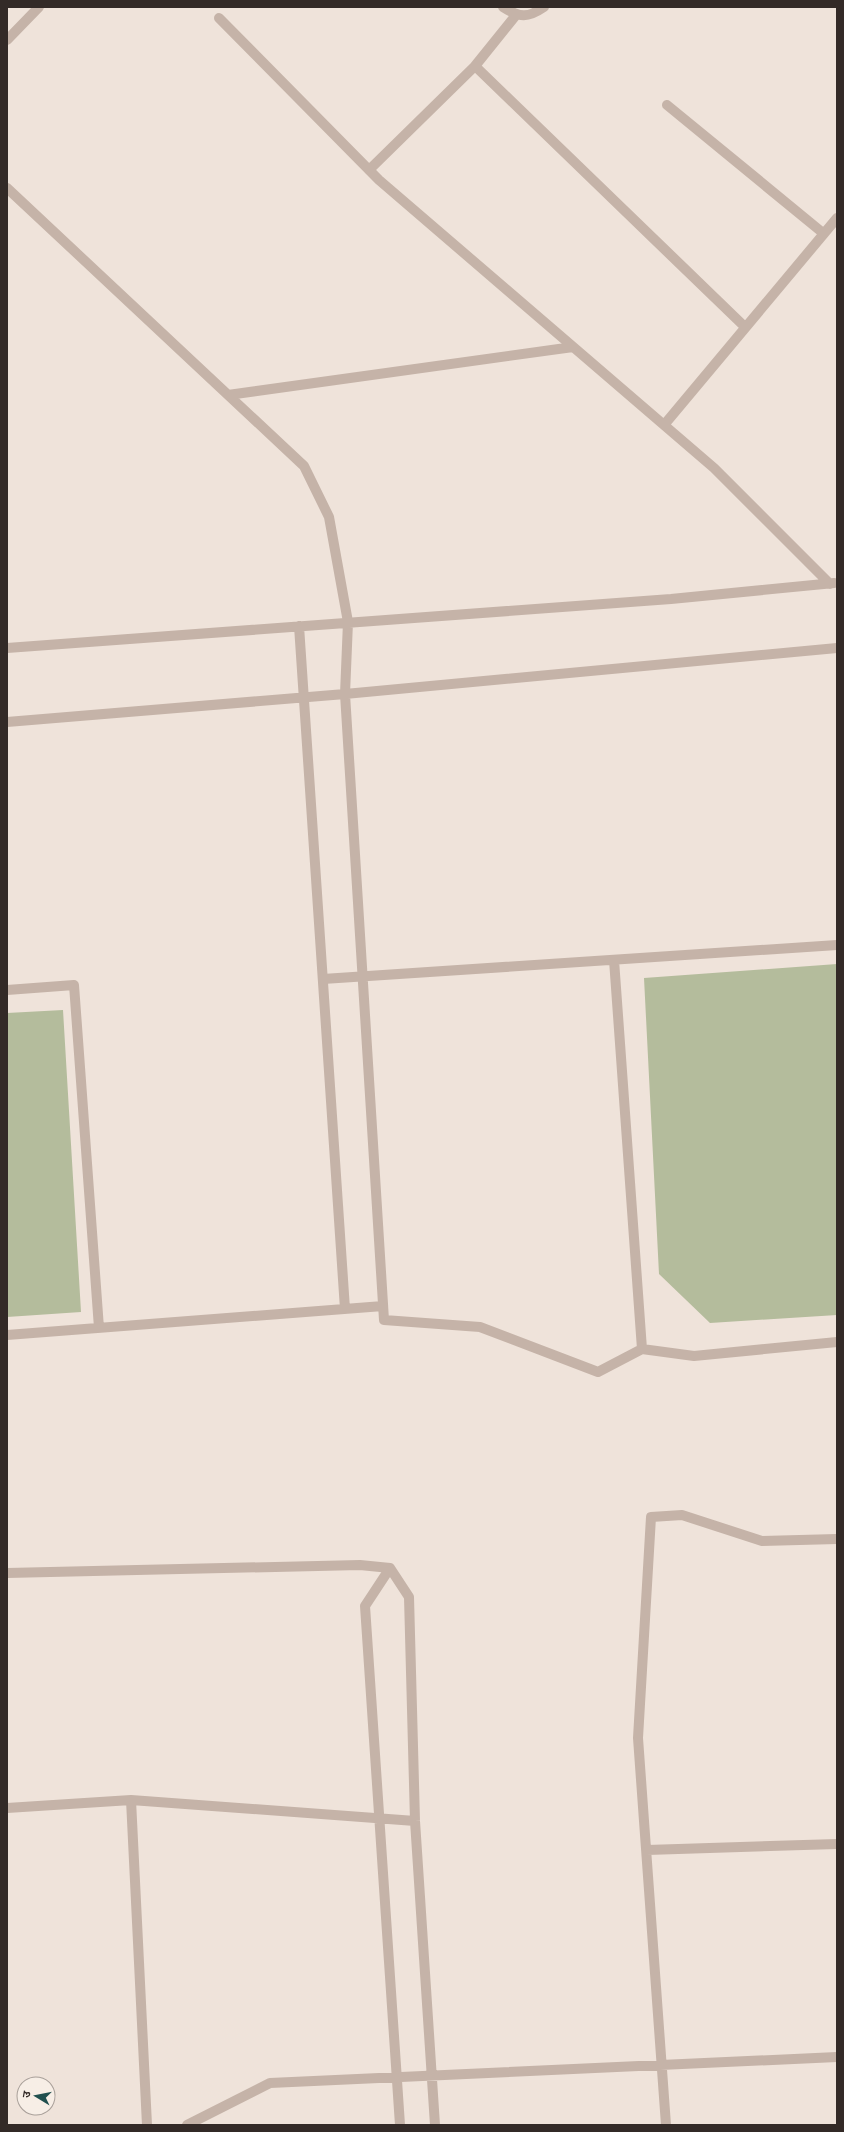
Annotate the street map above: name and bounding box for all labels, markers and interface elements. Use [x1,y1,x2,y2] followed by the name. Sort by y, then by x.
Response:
[16,2076,56,2116] north arrow
[18,2089,34,2099] text: उ

